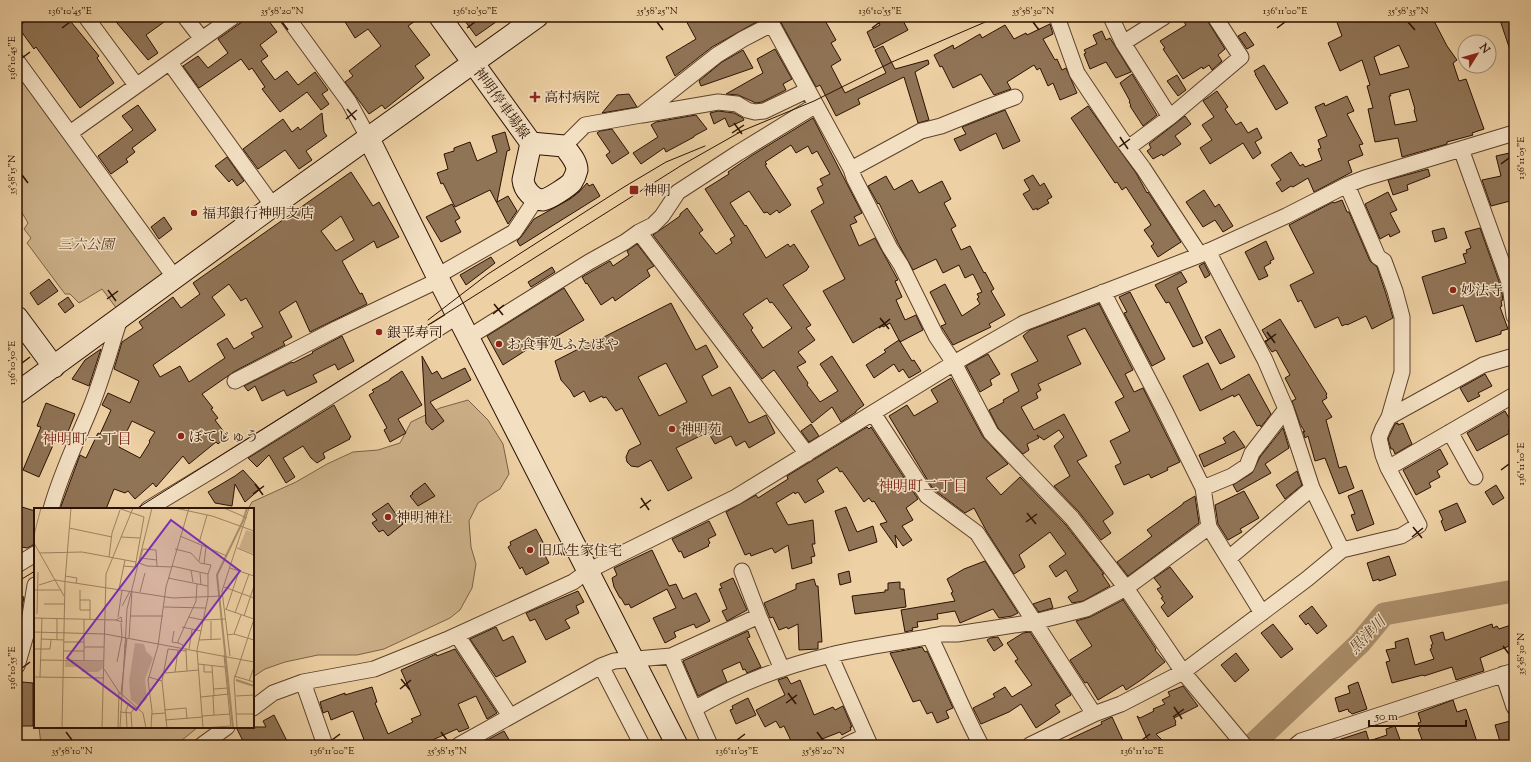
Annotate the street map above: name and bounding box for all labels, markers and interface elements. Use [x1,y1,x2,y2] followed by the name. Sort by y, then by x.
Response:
[48,4,92,19] text: 136°10'45"E
[261,4,303,19] text: 35°58'20"N
[453,4,497,19] text: 136°10'50"E
[636,4,678,19] text: 35°58'25"N
[858,4,902,19] text: 136°10'55"E
[1012,4,1054,19] text: 35°58'30"N
[1263,4,1307,19] text: 136°11'00"E
[1388,4,1428,19] text: 35°58'35"N
[1457,34,1497,74] north arrow
[5,36,20,80] text: 136°10'45"E
[1475,39,1493,57] text: N
[468,64,533,144] street label: 神明停車場線
[544,89,600,109] place label: 高村病院
[529,91,541,103] marker: 高村病院
[1514,137,1529,179] text: 136°11'05"E
[5,155,20,195] text: 35°58'15"N
[643,182,671,202] place label: 神明
[628,184,640,196] marker: 神明
[202,205,314,225] place label: 福邦銀行神明支店
[189,208,199,218] marker: 福邦銀行神明支店
[58,236,116,256] park label: 三六公園
[1461,282,1503,302] place label: 妙法寺
[1448,285,1458,295] marker: 妙法寺
[387,324,443,344] place label: 銀平寿司
[374,327,384,337] marker: 銀平寿司
[507,336,619,356] place label: お食事処ふたばや
[494,339,504,349] marker: お食事処ふたばや
[5,341,20,385] text: 136°10'50"E
[680,421,722,441] place label: 神明苑
[667,424,677,434] marker: 神明苑
[189,428,259,448] place label: ぼてじゅう
[42,430,132,451] district label: 神明町一丁目
[176,431,186,441] marker: ぼてじゅう
[1514,443,1529,485] text: 136°11'10"E
[878,477,968,498] district label: 神明町二丁目
[34,508,254,728] inset map
[396,509,452,529] place label: 神明神社
[383,512,393,522] marker: 神明神社
[538,542,622,562] place label: 旧瓜生家住宅
[525,545,535,555] marker: 旧瓜生家住宅
[1345,611,1393,660] water label: 黒津川
[1514,633,1529,675] text: 35°58'30"N
[5,646,20,690] text: 136°10'55"E
[1369,702,1466,728] scale bar
[1374,708,1398,726] text: 50 m
[51,744,93,759] text: 35°58'10"N
[310,744,354,759] text: 136°11'00"E
[427,744,467,759] text: 35°58'15"N
[716,744,758,759] text: 136°11'05"E
[802,744,844,759] text: 35°58'20"N
[1121,744,1163,759] text: 136°11'10"E

